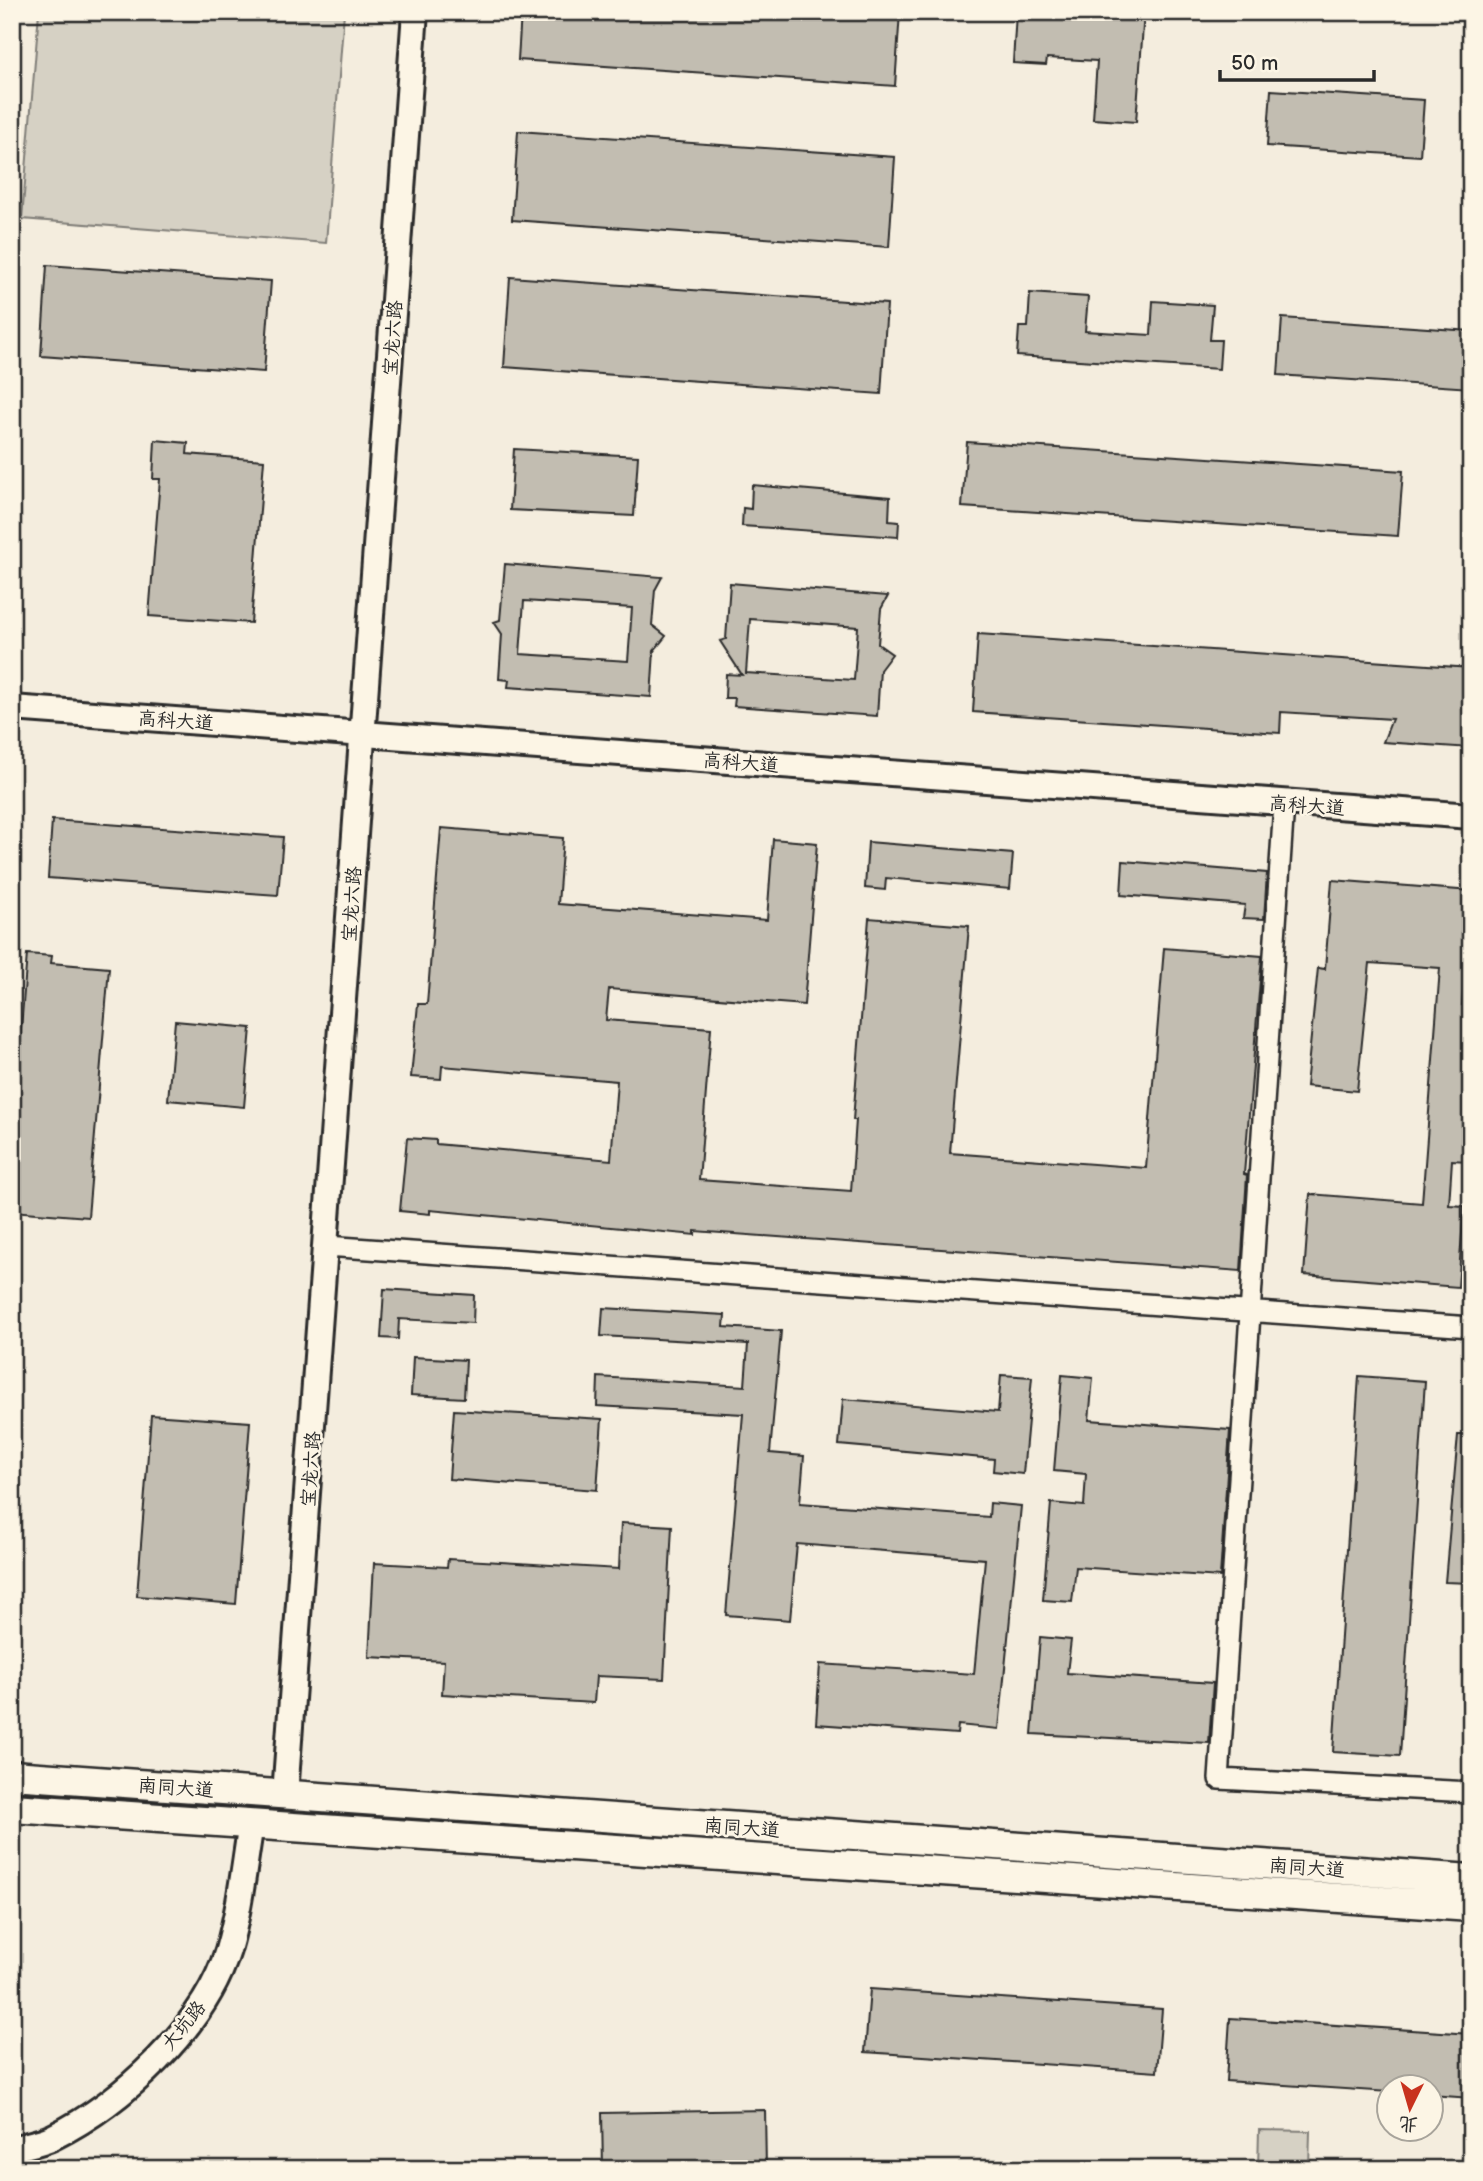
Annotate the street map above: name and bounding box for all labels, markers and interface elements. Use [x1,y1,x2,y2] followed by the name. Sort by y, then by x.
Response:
[1220,38,1374,82] scale bar
[1231,51,1278,76] text: 50 m
[379,299,408,377] street label: 宝龙六路
[137,707,215,736] street label: 高科大道
[702,749,780,778] street label: 高科大道
[1268,792,1346,821] street label: 高科大道
[338,865,367,943] street label: 宝龙六路
[297,1430,326,1508] street label: 宝龙六路
[137,1774,215,1803] street label: 南同大道
[703,1814,781,1843] street label: 南同大道
[1268,1854,1346,1883] street label: 南同大道
[157,1997,211,2055] street label: 大坑路
[1374,2072,1444,2142] north arrow
[1398,2111,1419,2136] text: 北

